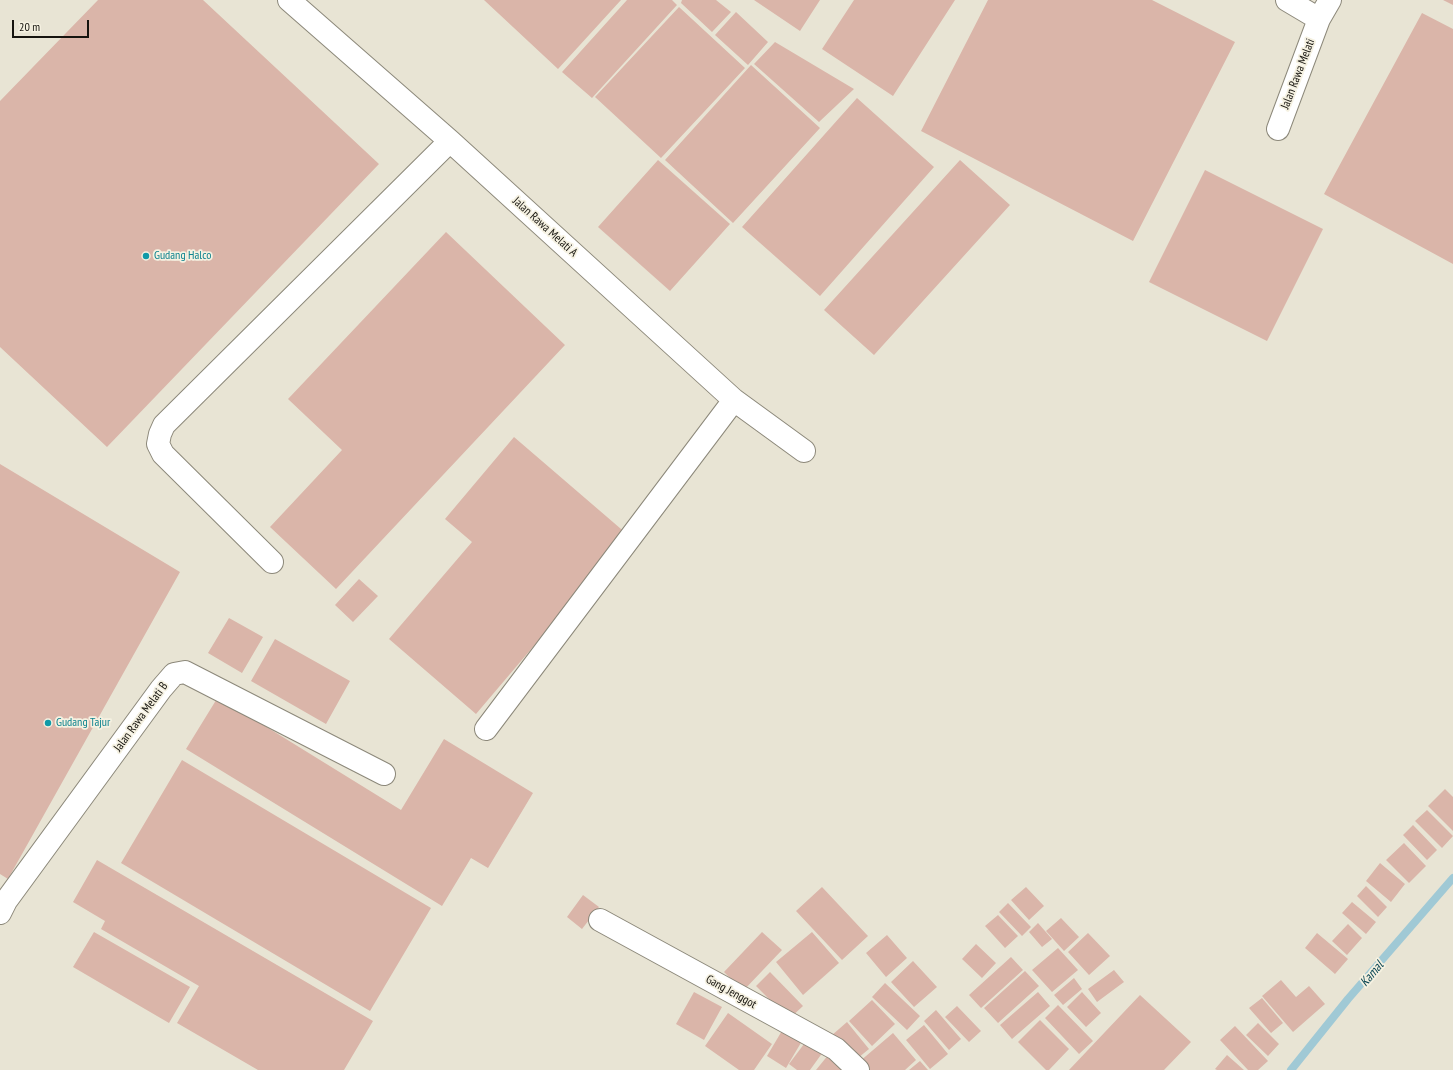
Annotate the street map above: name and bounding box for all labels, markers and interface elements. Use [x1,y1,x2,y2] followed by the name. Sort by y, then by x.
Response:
[14,12,91,38] scale bar
[19,19,40,34] text: 20 m
[1278,37,1318,111] street label: Jalan Rawa Melati
[510,194,580,260] street label: Jalan Rawa Melati A
[154,249,211,263] place label: Gudang Halco
[141,251,151,261] marker: Gudang Halco
[111,679,171,755] street label: Jalan Rawa Melati B
[56,716,110,730] place label: Gudang Tajur
[43,718,53,728] marker: Gudang Tajur
[1357,958,1387,990] water label: Kamal
[703,972,759,1012] street label: Gang Jenggot

